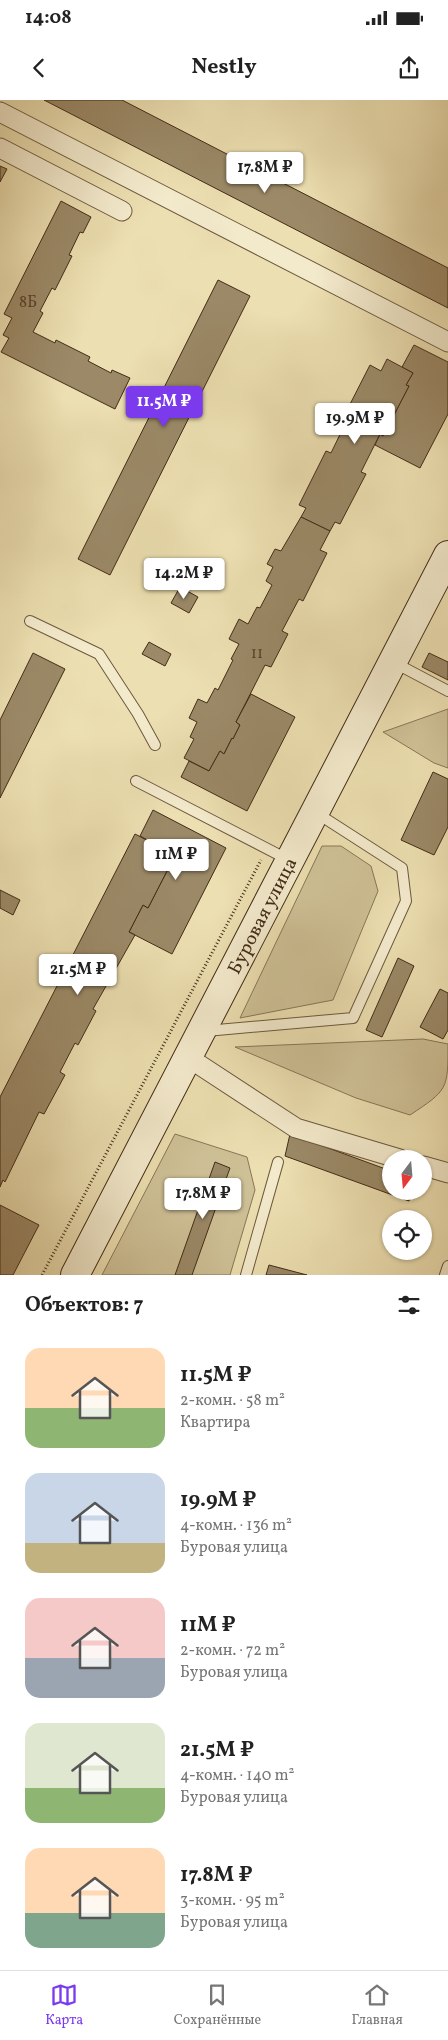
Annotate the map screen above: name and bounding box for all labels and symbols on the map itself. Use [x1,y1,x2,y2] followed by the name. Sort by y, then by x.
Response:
[219,152,311,194] pin: 17.8M ₽
[19,292,37,314] house number: 8Б
[118,386,210,428] pin: 11.5M ₽
[309,402,401,445] pin: 19.9M ₽
[138,558,230,600] pin: 14.2M ₽
[251,643,263,665] house number: 11
[141,838,211,881] pin: 11M ₽
[222,853,304,979] street label: Буровая улица
[32,954,124,996] pin: 21.5M ₽
[382,1150,432,1200] north arrow
[157,1178,249,1220] pin: 17.8M ₽

